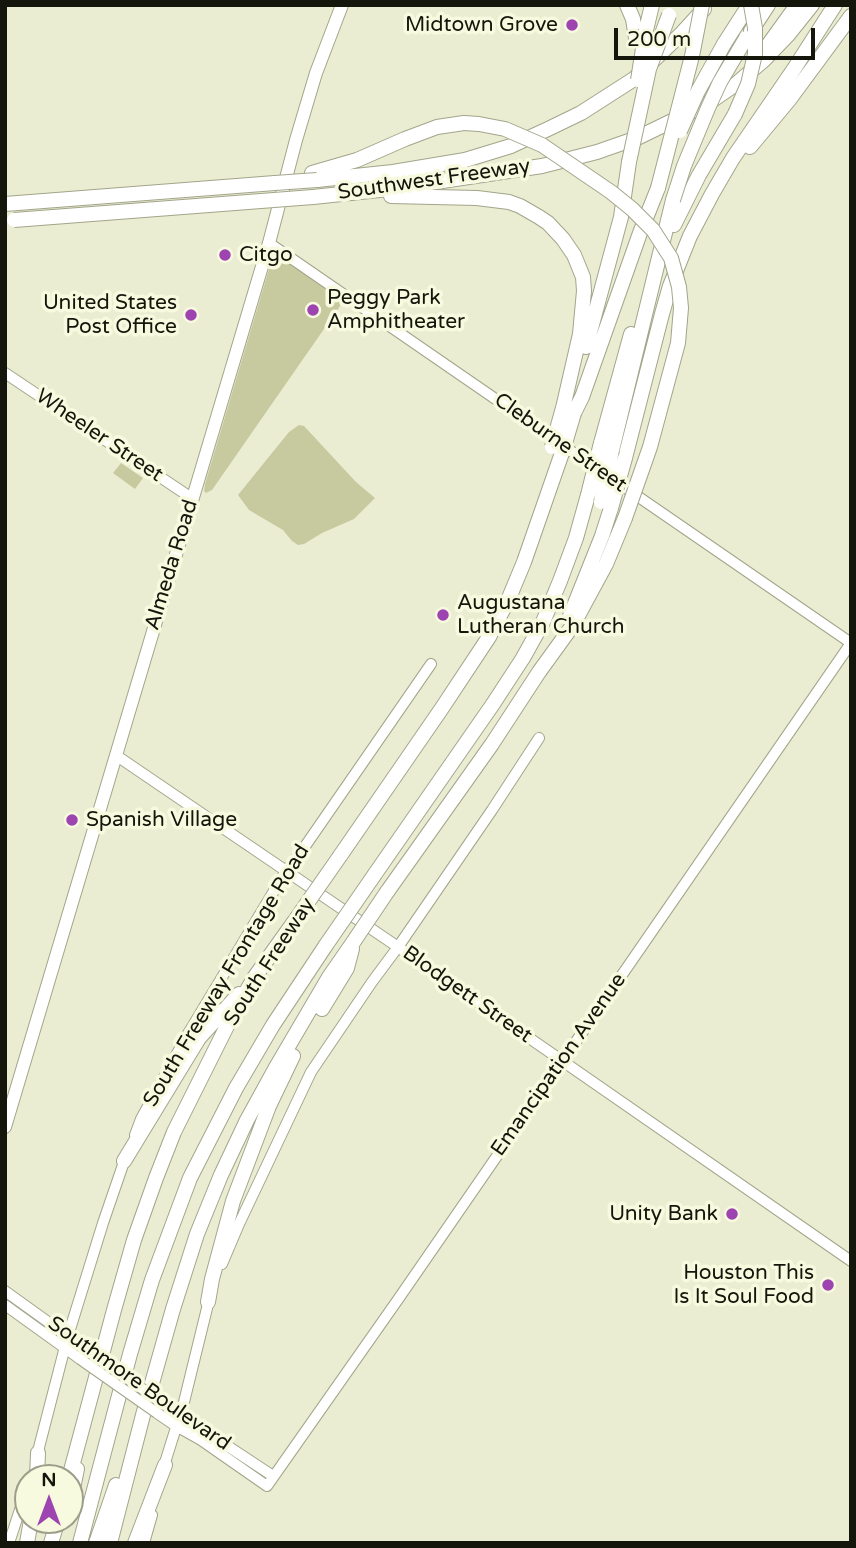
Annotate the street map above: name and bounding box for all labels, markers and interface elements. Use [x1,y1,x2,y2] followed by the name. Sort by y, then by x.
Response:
[405,12,558,38] place label: Midtown Grove
[618,14,819,58] scale bar
[564,17,580,33] marker: Midtown Grove
[627,27,691,52] text: 200 m
[336,154,532,206] street label: Southwest Freeway
[239,242,293,268] place label: Citgo
[217,247,233,263] marker: Citgo
[327,285,465,335] place label: Peggy Park Amphitheater
[43,290,177,340] place label: United States Post Office
[305,302,321,318] marker: Peggy Park Amphitheater
[183,307,199,323] marker: United States Post Office
[30,384,168,488] street label: Wheeler Street
[489,388,631,498] street label: Cleburne Street
[140,497,204,633] street label: Almeda Road
[457,590,624,640] place label: Augustana Lutheran Church
[435,607,451,623] marker: Augustana Lutheran Church
[86,807,237,833] place label: Spanish Village
[64,812,80,828] marker: Spanish Village
[139,840,315,1112] street label: South Freeway Frontage Road
[219,893,321,1031] street label: South Freeway
[397,941,537,1049] street label: Blodgett Street
[486,969,632,1161] street label: Emancipation Avenue
[609,1201,718,1227] place label: Unity Bank
[724,1206,740,1222] marker: Unity Bank
[674,1260,814,1310] place label: Houston This Is It Soul Food
[820,1277,836,1293] marker: Houston This Is It Soul Food
[43,1311,235,1457] street label: Southmore Boulevard
[14,1464,84,1534] north arrow
[41,1469,57,1491] text: N

